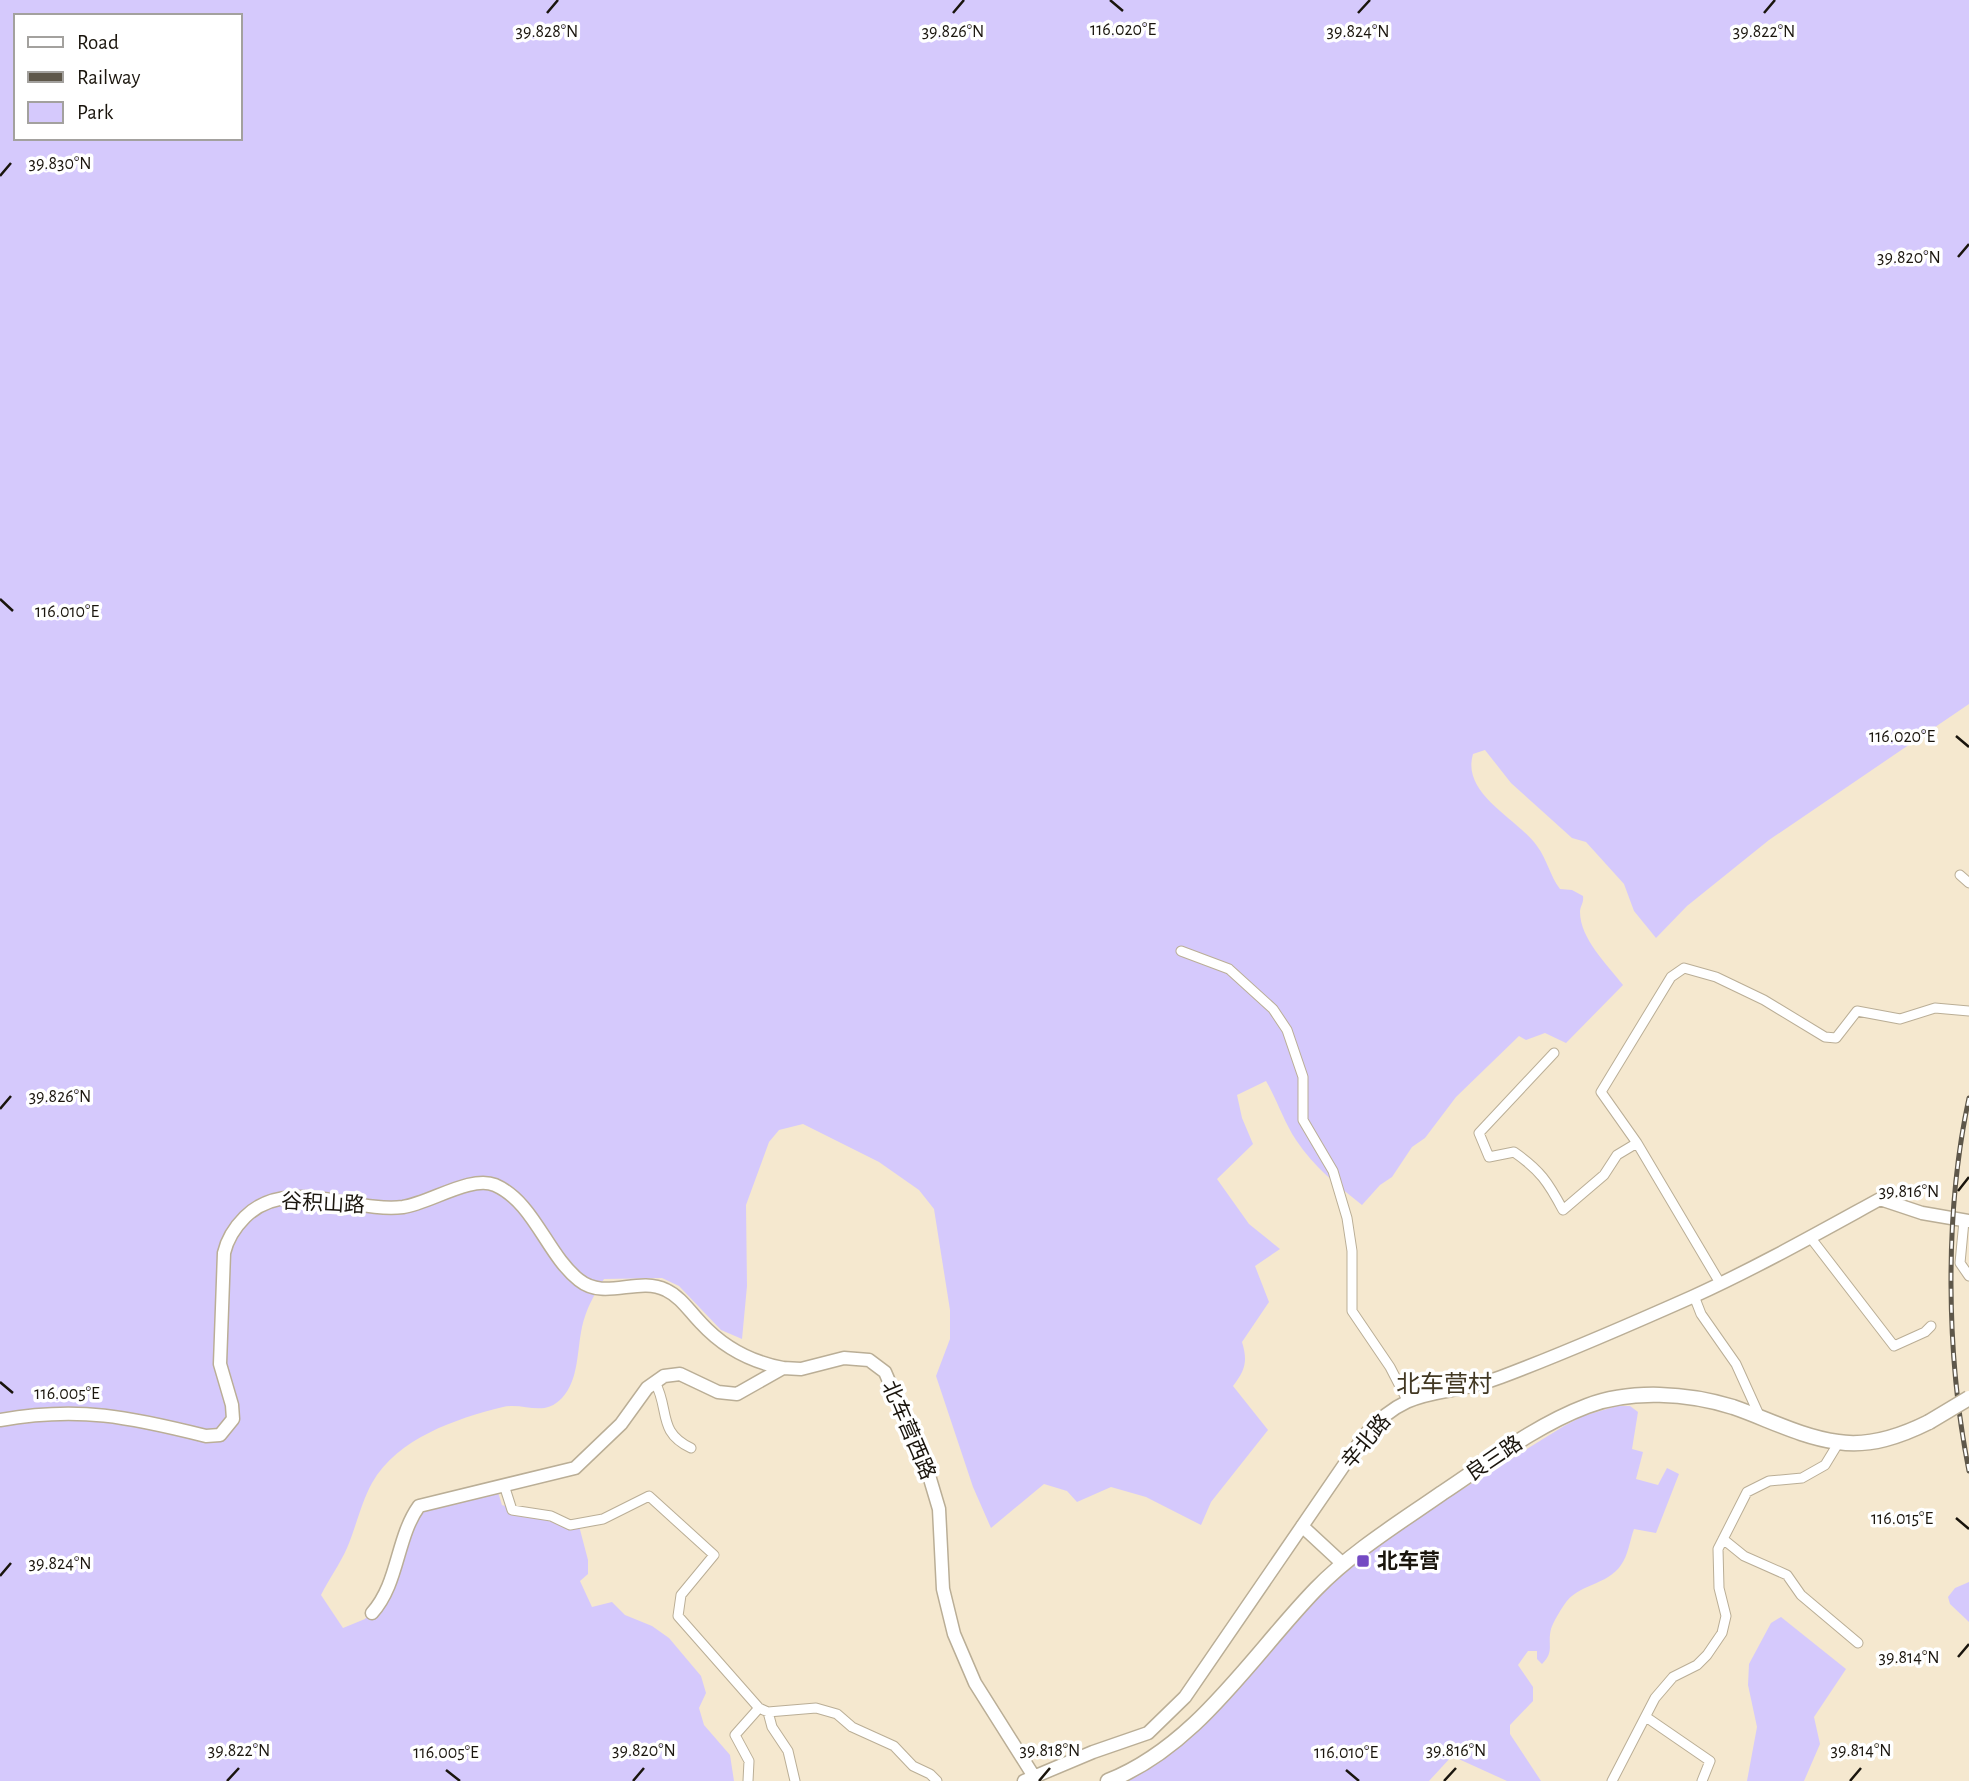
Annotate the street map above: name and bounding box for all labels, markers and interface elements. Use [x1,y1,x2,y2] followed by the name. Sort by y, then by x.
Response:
[14,14,242,140] legend
[1090,21,1156,39] text: 116.020°E
[516,23,578,41] text: 39.828°N
[922,23,984,41] text: 39.826°N
[1327,23,1389,41] text: 39.824°N
[1733,23,1795,41] text: 39.822°N
[77,32,119,53] text: Road
[77,67,140,88] text: Railway
[77,102,114,123] text: Park
[28,155,92,173] text: 39.830°N
[1877,249,1941,267] text: 39.820°N
[35,603,99,621] text: 116.010°E
[1869,728,1935,746] text: 116.020°E
[29,1088,91,1106] text: 39.826°N
[1879,1183,1939,1201] text: 39.816°N
[280,1190,366,1216] street label: 谷积山路
[1396,1371,1492,1397] district label: 北车营村
[878,1377,940,1483] street label: 北车营西路
[34,1385,100,1403] text: 116.005°E
[1337,1410,1395,1472] street label: 辛北路
[1462,1431,1526,1485] street label: 良三路
[1871,1510,1933,1528] text: 116.015°E
[1377,1549,1440,1572] place label: 北车营
[1355,1553,1371,1569] marker: 北车营
[29,1555,91,1573] text: 39.824°N
[1879,1649,1939,1667] text: 39.814°N
[208,1742,270,1760] text: 39.822°N
[612,1742,676,1760] text: 39.820°N
[1020,1742,1080,1760] text: 39.818°N
[1426,1742,1486,1760] text: 39.816°N
[1831,1742,1891,1760] text: 39.814°N
[413,1744,479,1762] text: 116.005°E
[1314,1744,1378,1762] text: 116.010°E

